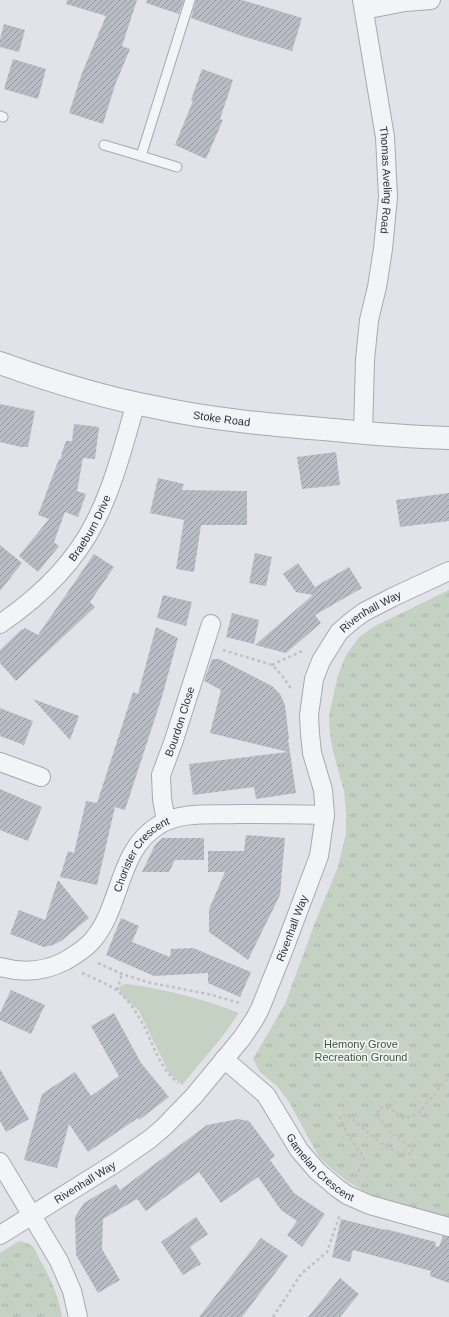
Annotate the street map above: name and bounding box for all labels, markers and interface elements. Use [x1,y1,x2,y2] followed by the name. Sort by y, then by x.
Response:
[377,125,394,234] street label: Thomas Aveling Road
[192,409,251,428] street label: Stoke Road
[66,493,113,563] street label: Braeburn Drive
[337,588,403,635] street label: Rivenhall Way
[162,685,197,758] street label: Bourdon Close
[111,815,171,894] street label: Chorister Crescent
[274,893,310,963] street label: Rivenhall Way
[315,1038,407,1063] park label: Hemony Grove Recreation Ground
[284,1131,356,1203] street label: Gamelan Crescent
[52,1158,118,1206] street label: Rivenhall Way

